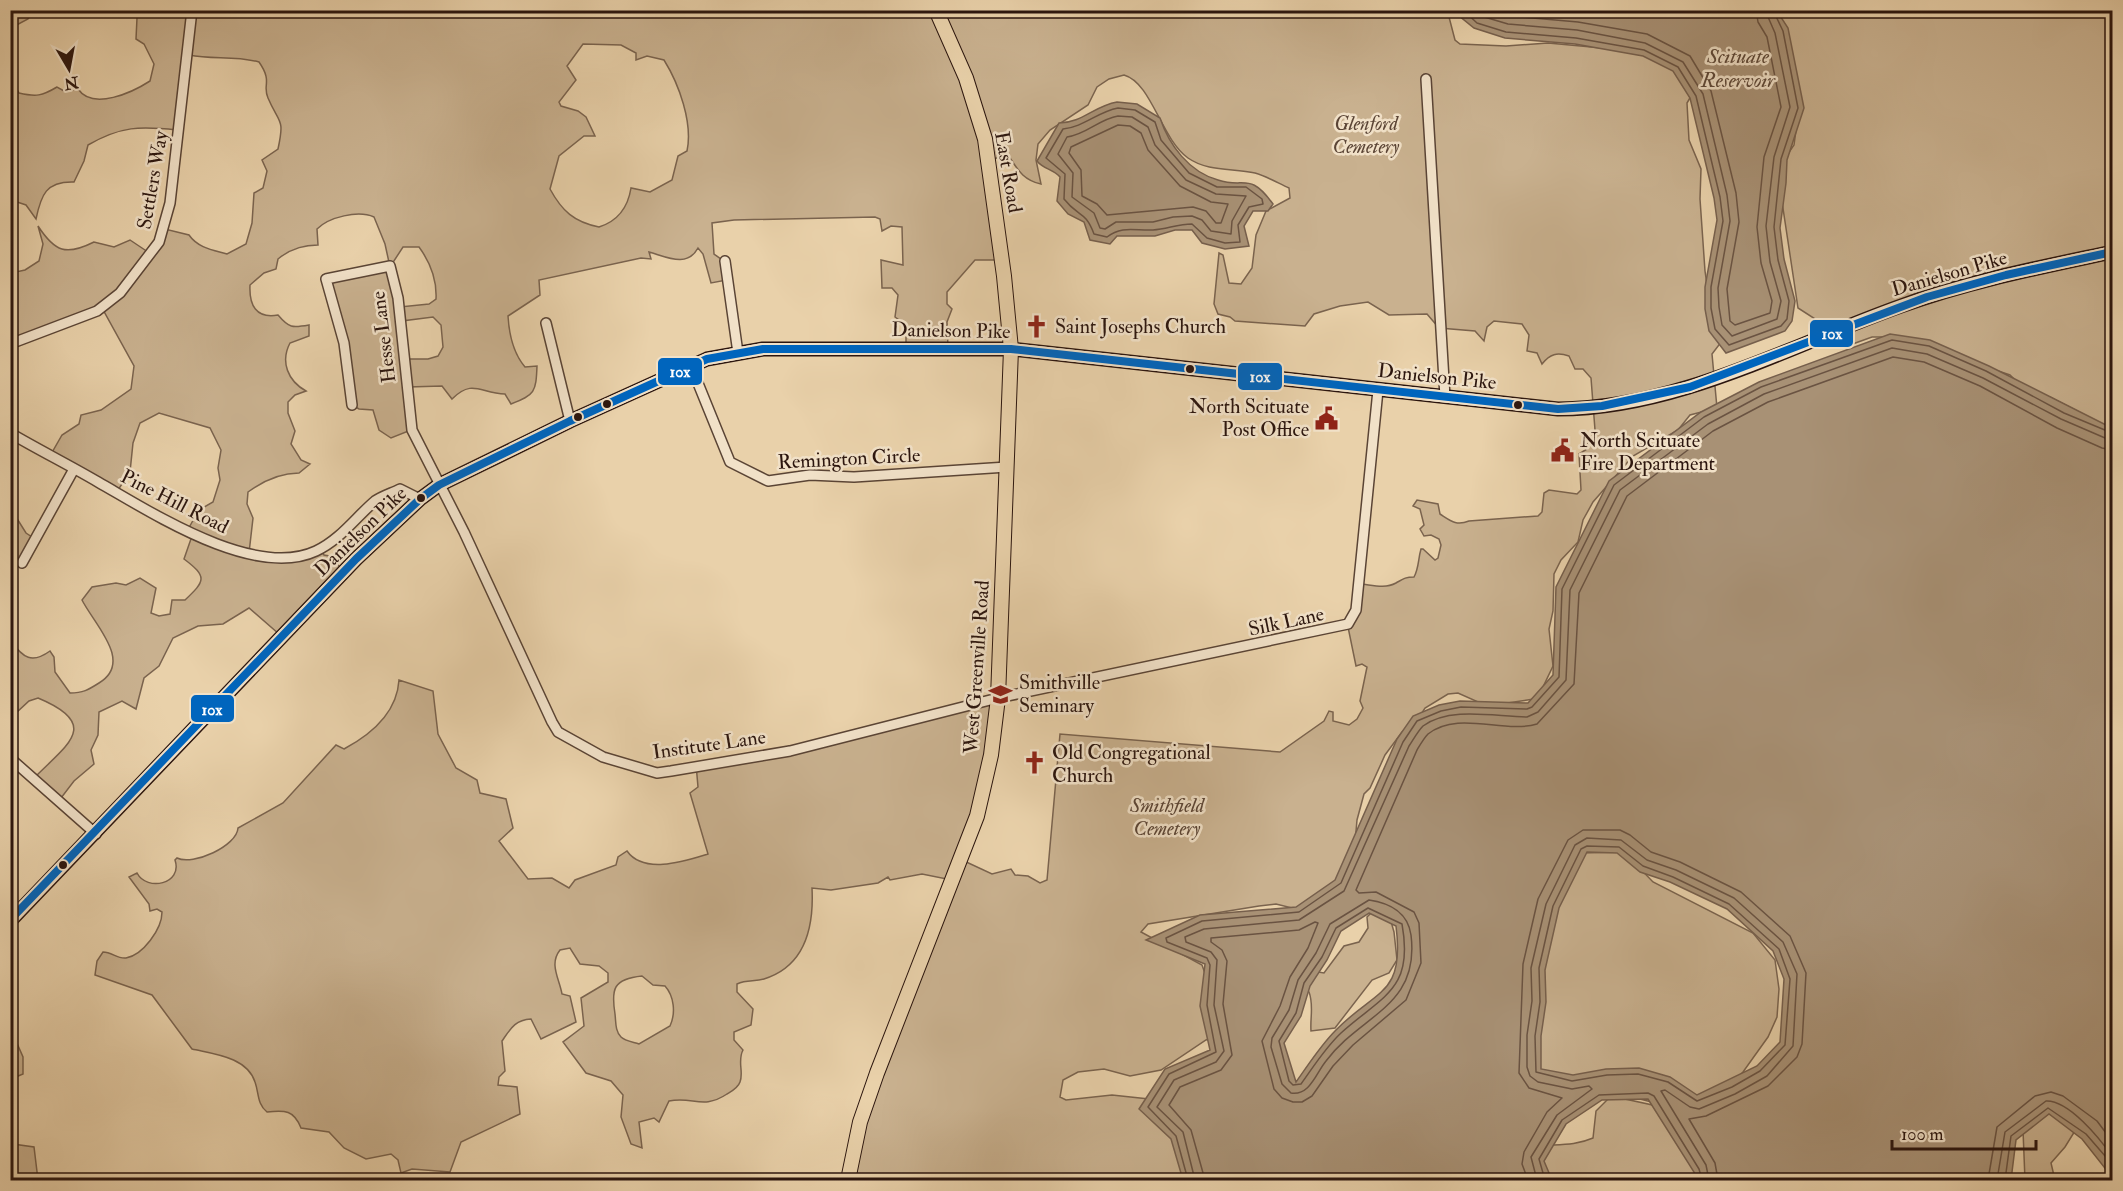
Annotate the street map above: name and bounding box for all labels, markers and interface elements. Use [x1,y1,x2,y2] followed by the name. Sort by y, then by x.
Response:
[39,39,99,99] north arrow
[1700,43,1776,94] water label: Scituate Reservoir
[62,72,81,94] text: N
[1333,111,1400,159] park label: Glenford Cemetery
[132,128,174,231] street label: Settlers Way
[989,130,1028,215] street label: East Road
[1888,245,2010,302] street label: Danielson Pike
[365,290,402,384] street label: Hesse Lane
[1024,313,1050,339] church icon: Saint Josephs Church
[1055,314,1226,340] place label: Saint Josephs Church
[891,317,1011,344] street label: Danielson Pike
[1809,319,1854,348] line badge: 10x
[1822,324,1843,344] text: 10x
[657,357,703,386] line badge: 10x
[1376,358,1497,395] street label: Danielson Pike
[670,362,691,382] text: 10x
[1237,362,1283,391] line badge: 10x
[1184,363,1196,375] unlabelled marker
[1250,367,1271,387] text: 10x
[1189,394,1309,442] place label: North Scituate Post Office
[601,398,613,410] unlabelled marker
[1512,399,1524,411] unlabelled marker
[1314,405,1340,431] public building icon: North Scituate Post Office
[572,411,584,423] unlabelled marker
[1580,428,1716,477] place label: North Scituate Fire Department
[1549,438,1575,464] public building icon: North Scituate Fire Department
[777,442,921,475] street label: Remington Circle
[117,464,233,539] street label: Pine Hill Road
[309,481,412,582] street label: Danielson Pike
[415,492,427,504] unlabelled marker
[958,579,995,756] street label: West Greenville Road
[1246,601,1326,642] street label: Silk Lane
[1019,670,1100,718] place label: Smithville Seminary
[988,681,1014,707] school or university icon: Smithville Seminary
[190,694,235,723] line badge: 10x
[202,700,223,720] text: 10x
[651,724,767,765] street label: Institute Lane
[1052,740,1211,788] place label: Old Congregational Church
[1021,750,1047,776] church icon: Old Congregational Church
[1129,793,1206,841] park label: Smithfield Cemetery
[57,859,69,871] unlabelled marker
[1892,1113,2036,1151] scale bar
[1901,1123,1944,1146] text: 100 m

